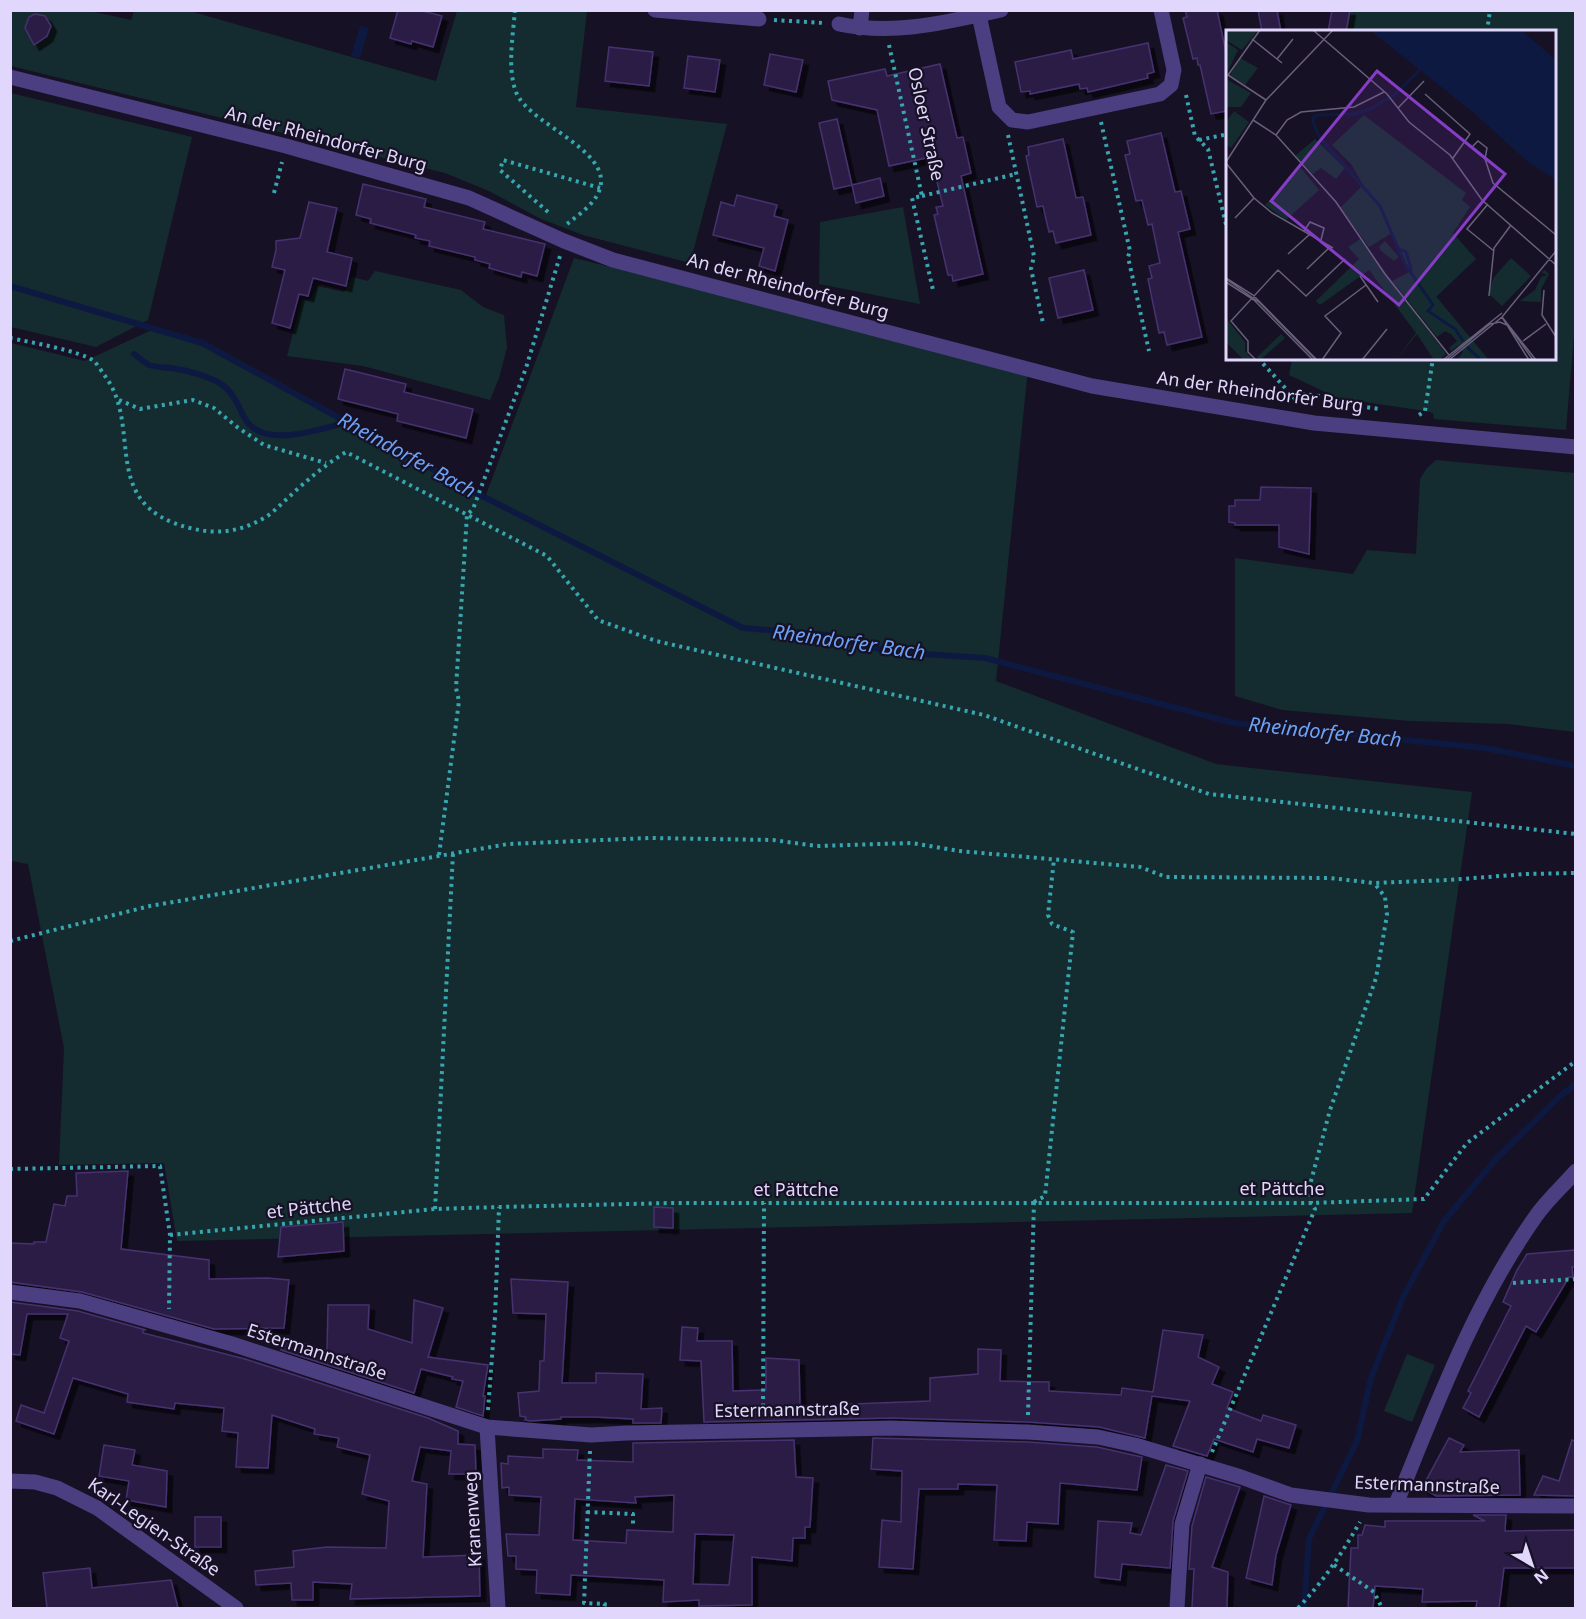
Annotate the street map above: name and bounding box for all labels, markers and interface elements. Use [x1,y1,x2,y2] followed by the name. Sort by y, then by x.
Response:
[1226,30,1556,360] inset map
[903,65,951,183] street label: Osloer Straße
[223,100,430,177] street label: An der Rheindorfer Burg
[685,247,892,324] street label: An der Rheindorfer Burg
[1156,365,1365,417] street label: An der Rheindorfer Burg
[333,405,481,504] water label: Rheindorfer Bach
[771,617,927,666] water label: Rheindorfer Bach
[1247,710,1403,753] water label: Rheindorfer Bach
[1239,1176,1325,1200] street label: et Pättche
[753,1177,839,1201] street label: et Pättche
[265,1191,353,1223] street label: et Pättche
[244,1317,390,1385] street label: Estermannstraße
[714,1396,860,1422] street label: Estermannstraße
[1354,1469,1500,1499] street label: Estermannstraße
[458,1470,486,1568] street label: Kranenweg
[84,1471,226,1581] street label: Karl-Legien-Straße
[1502,1535,1562,1595] north arrow
[1529,1564,1553,1589] text: N

